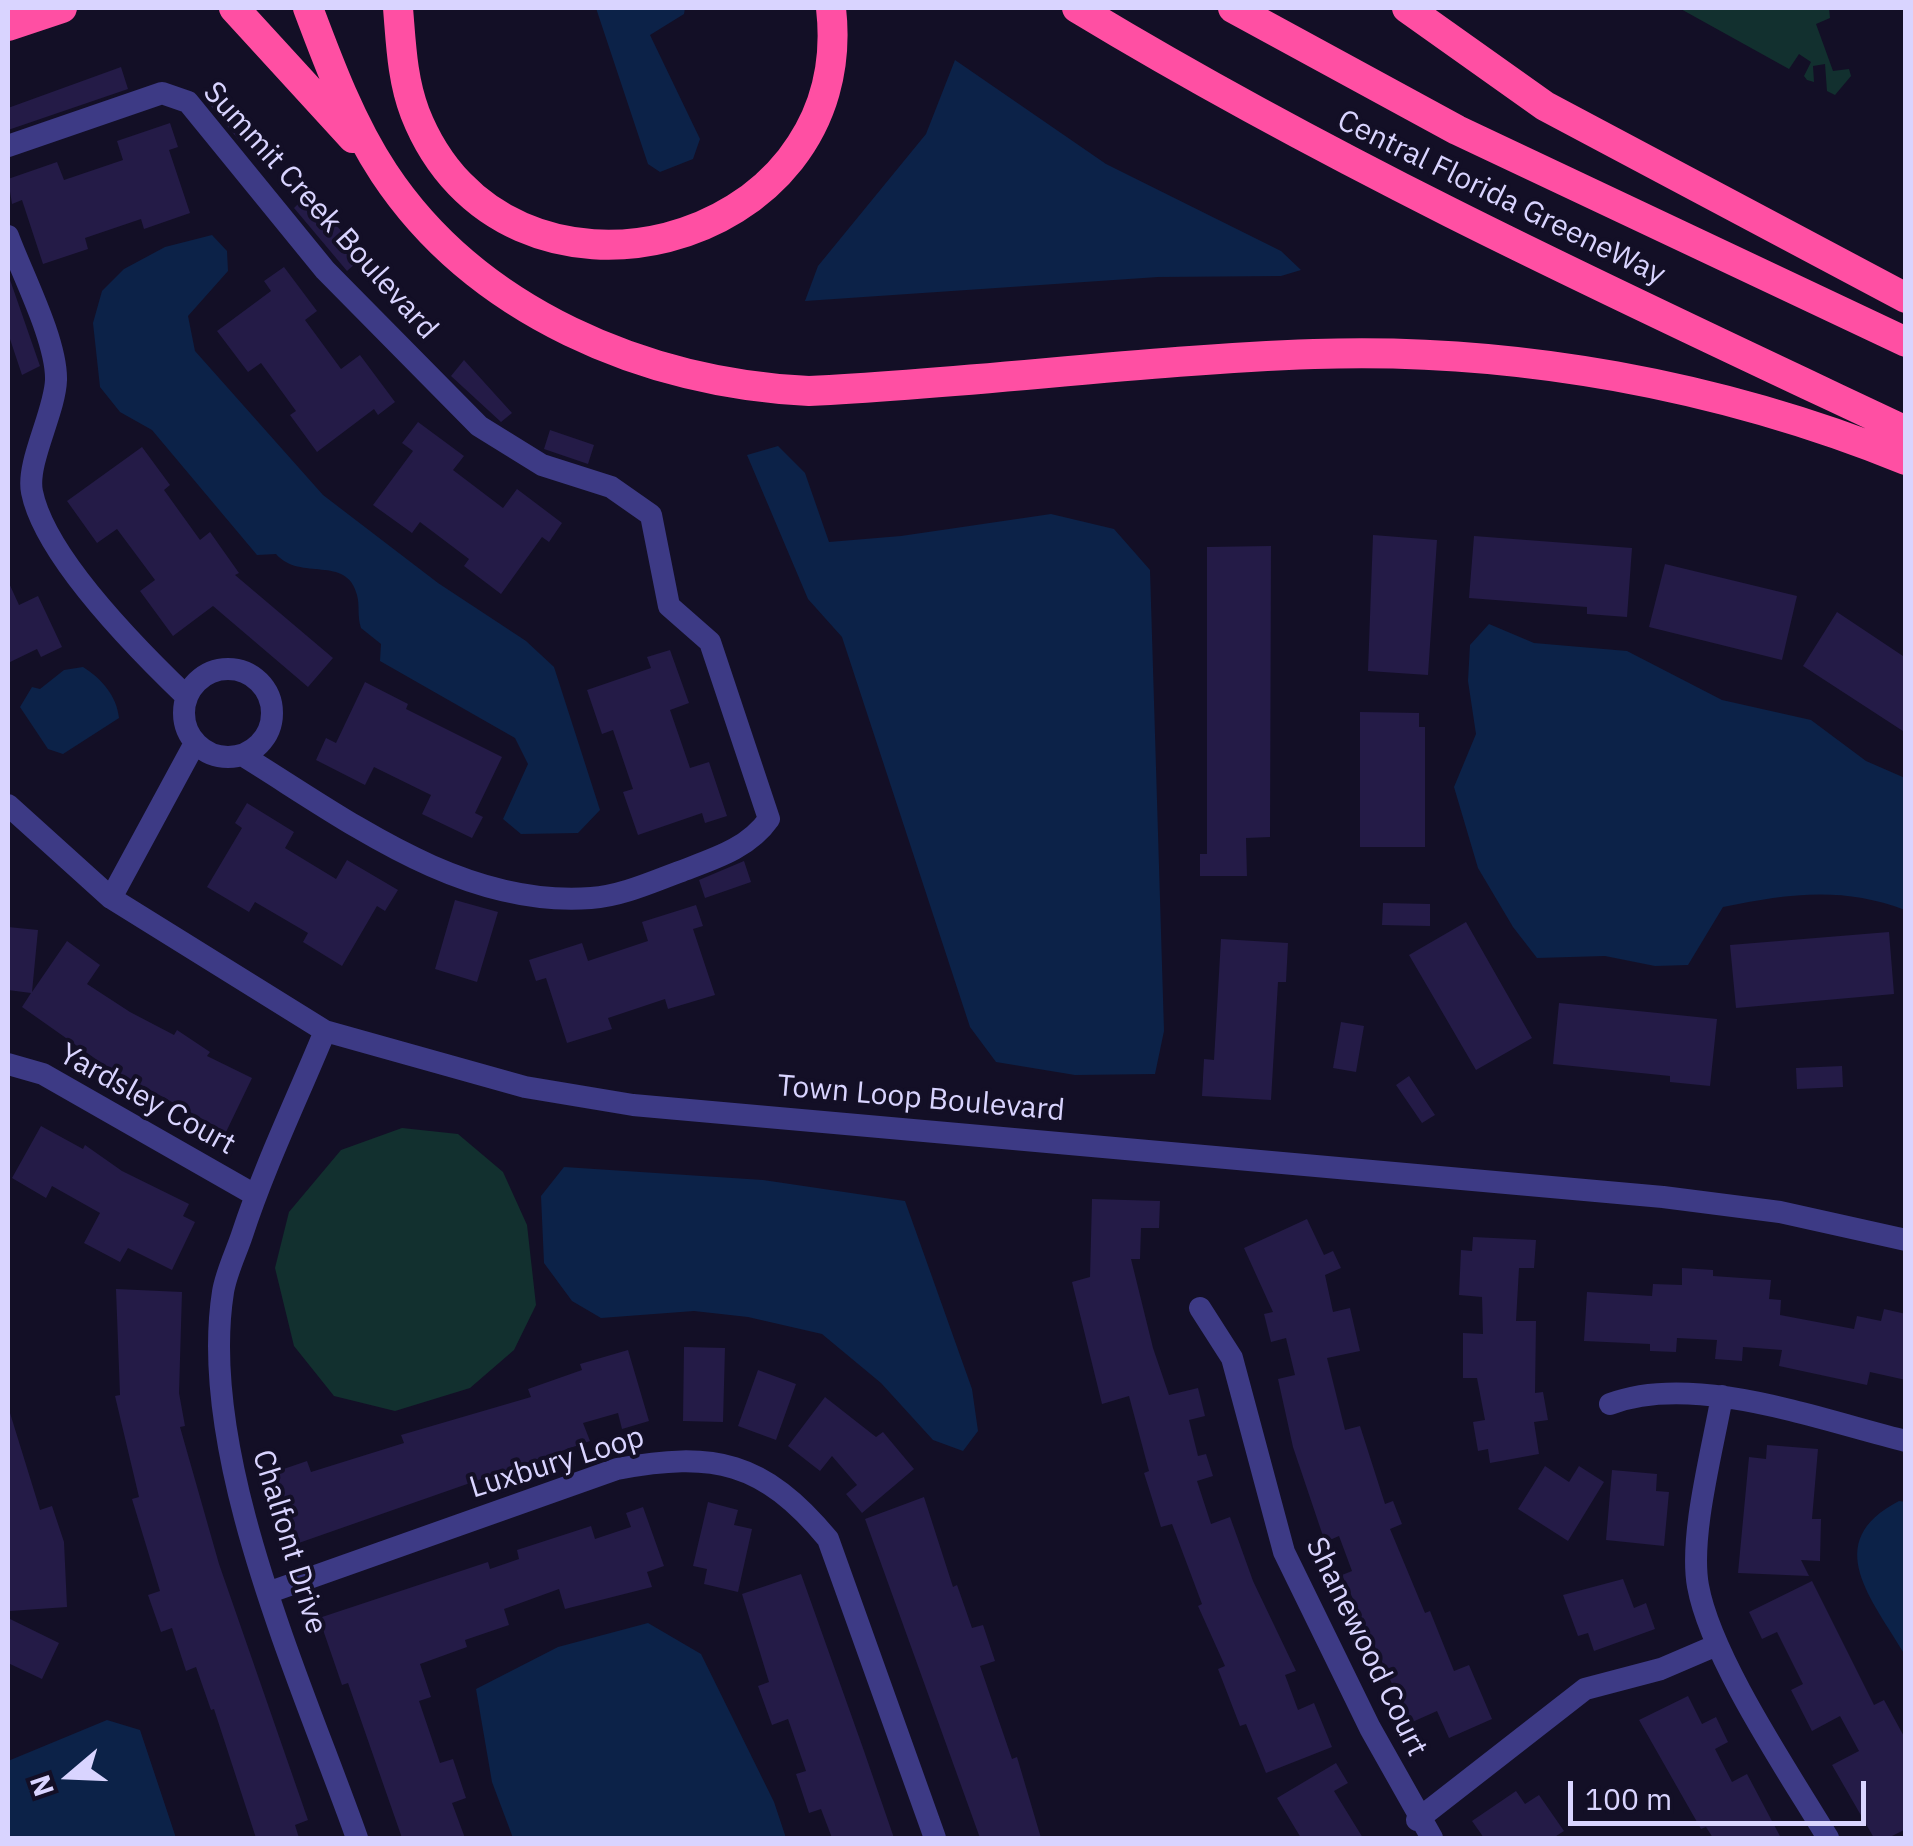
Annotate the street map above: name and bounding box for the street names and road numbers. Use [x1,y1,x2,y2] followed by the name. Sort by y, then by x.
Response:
[195,75,445,347] street label: Summit Creek Boulevard
[1331,103,1671,293] street label: Central Florida GreeneWay
[53,1037,241,1163] street label: Yardsley Court
[776,1069,1066,1129] street label: Town Loop Boulevard
[465,1419,649,1507] street label: Luxbury Loop
[244,1446,334,1638] street label: Chalfont Drive
[1297,1532,1435,1762] street label: Shanewood Court

